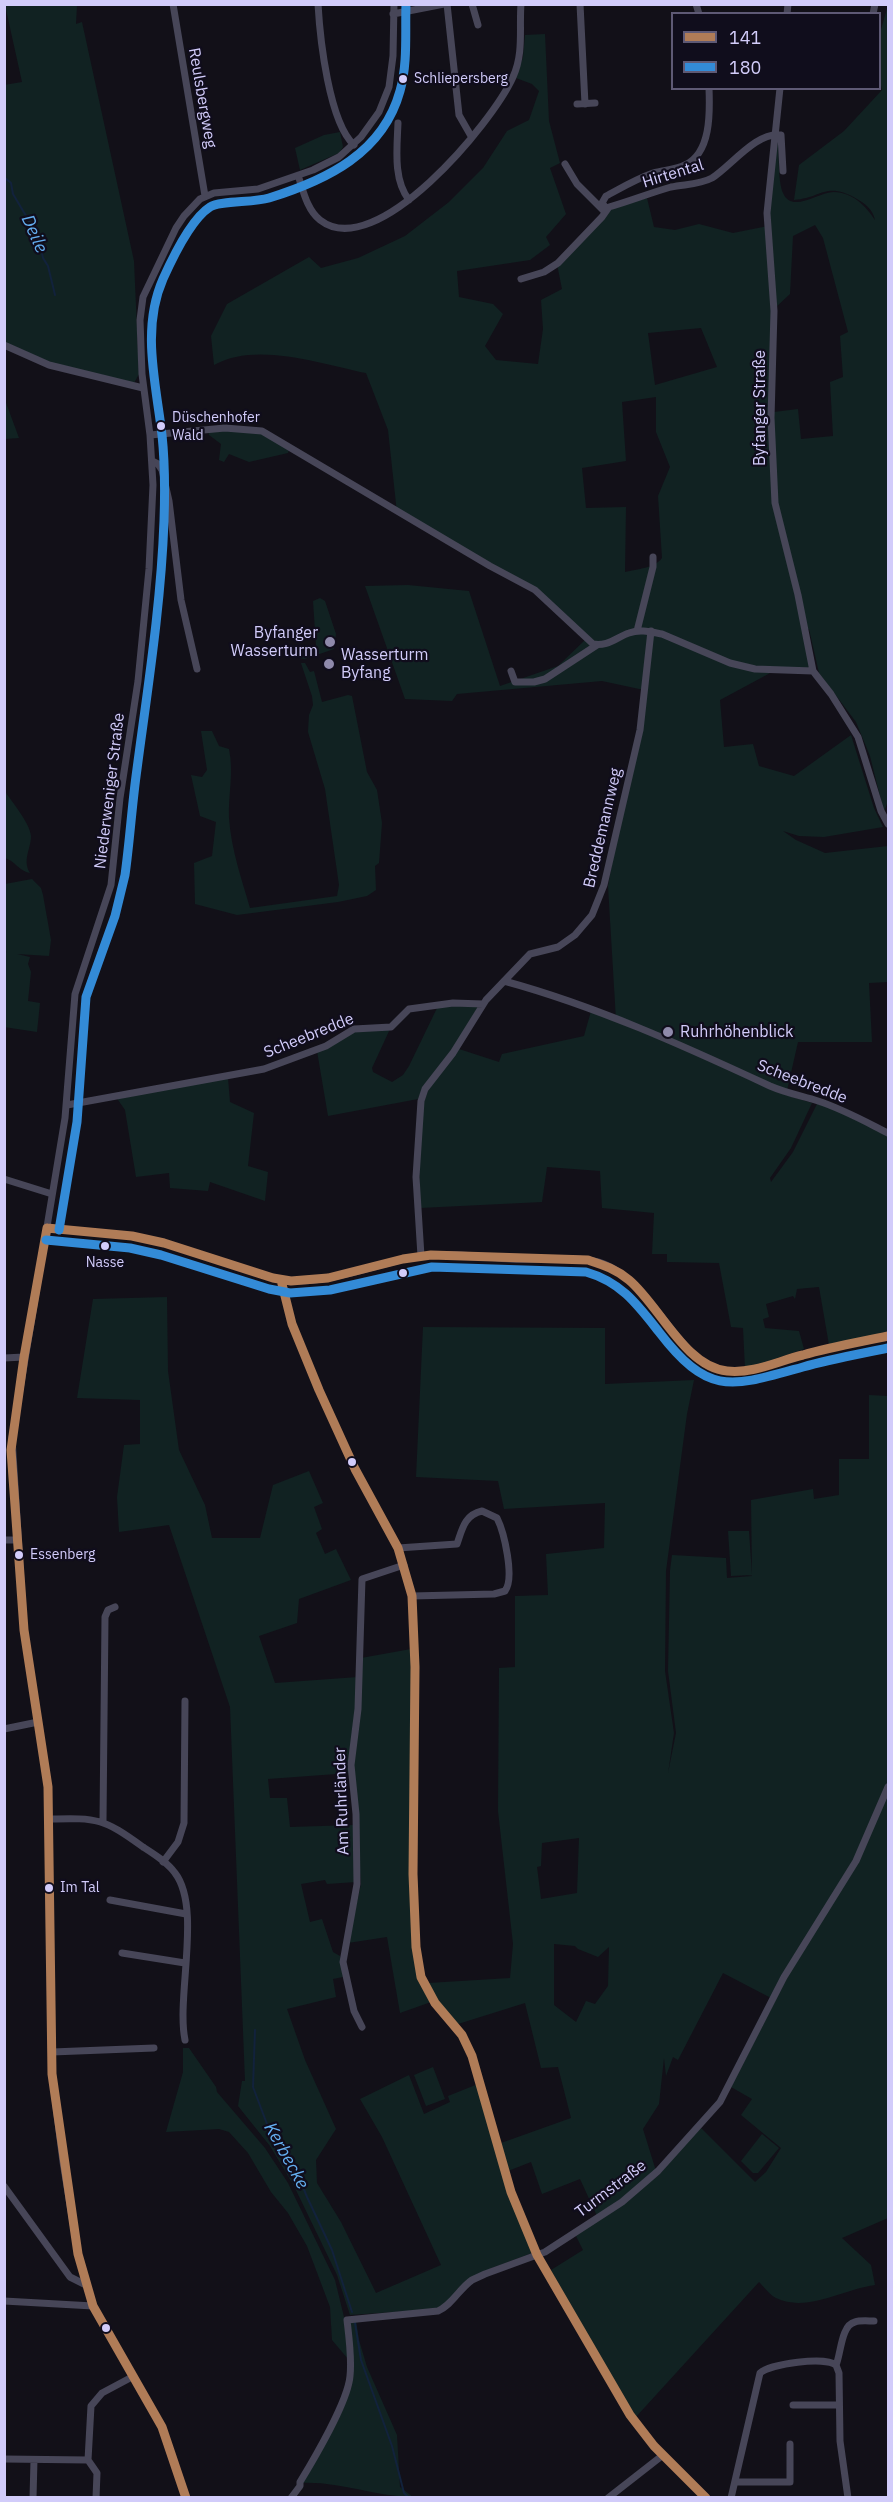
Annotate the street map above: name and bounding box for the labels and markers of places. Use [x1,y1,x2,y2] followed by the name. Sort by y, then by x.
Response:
[414,71,508,87] place label: Schliepersberg
[397,73,409,85] marker: Schliepersberg
[172,410,260,442] place label: Düschenhofer Wald
[155,420,167,432] marker: Düschenhofer Wald
[231,623,318,661] place label: Byfanger Wasserturm
[323,635,337,649] marker: Byfanger Wasserturm
[341,645,428,683] place label: Wasserturm Byfang
[322,657,336,671] marker: Wasserturm Byfang
[680,1022,793,1042] place label: Ruhrhöhenblick
[661,1025,675,1039] marker: Ruhrhöhenblick
[99,1240,111,1252] marker: Nasse
[86,1255,124,1271] place label: Nasse
[397,1267,409,1279] unlabelled marker
[346,1456,358,1468] unlabelled marker
[30,1547,95,1563] place label: Essenberg
[13,1549,25,1561] marker: Essenberg
[60,1880,99,1896] place label: Im Tal
[43,1882,55,1894] marker: Im Tal
[100,2322,112,2334] unlabelled marker

